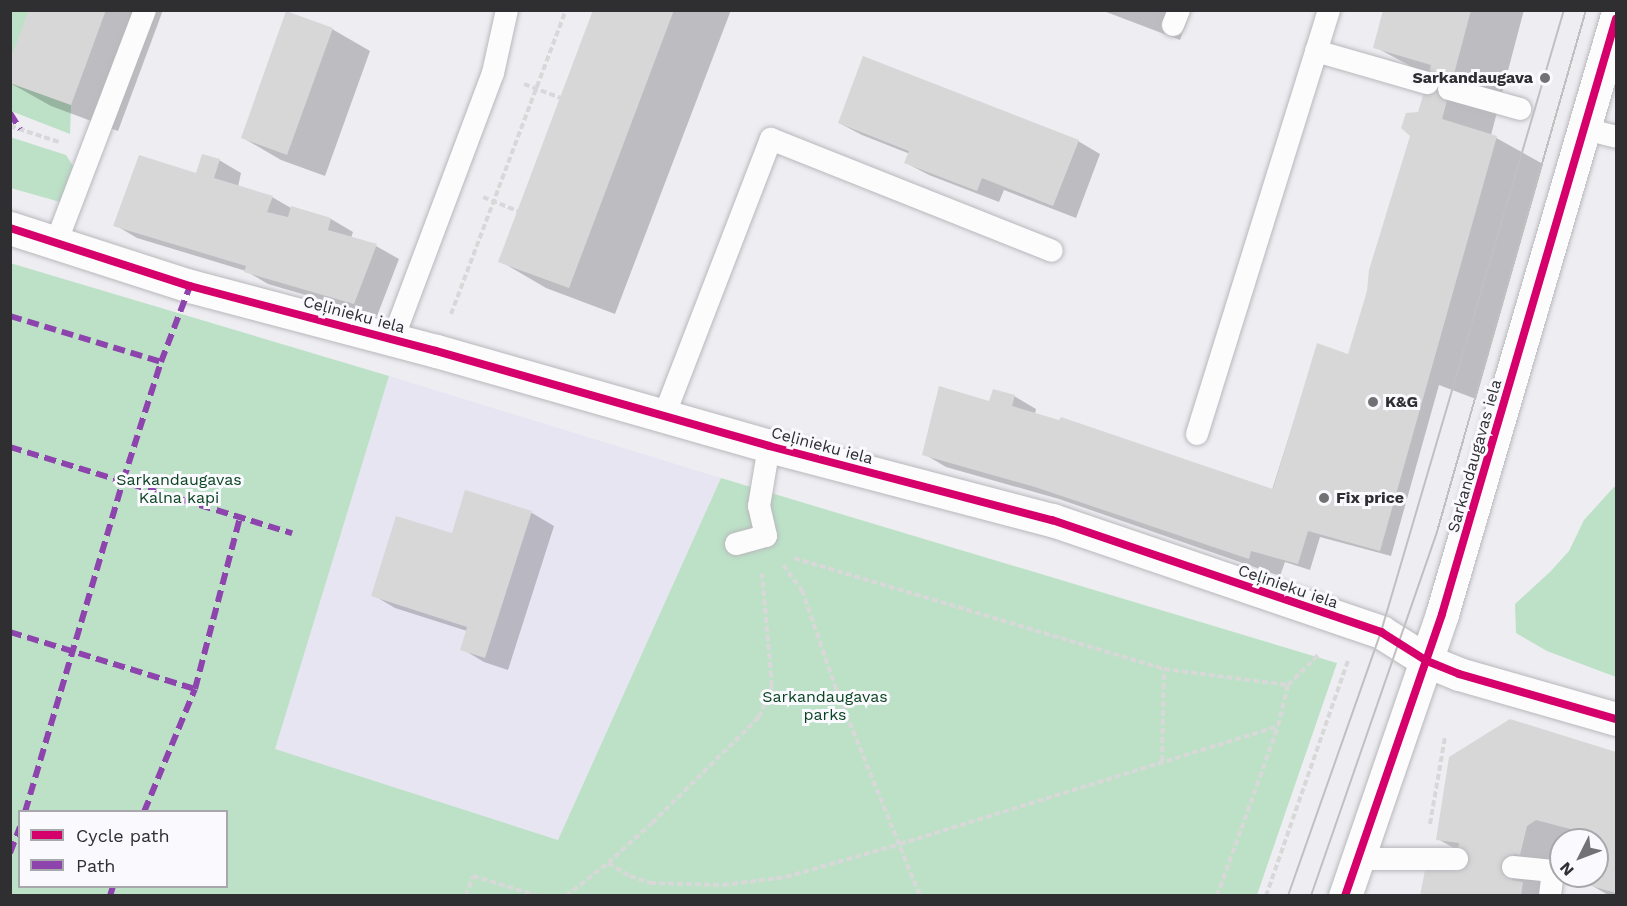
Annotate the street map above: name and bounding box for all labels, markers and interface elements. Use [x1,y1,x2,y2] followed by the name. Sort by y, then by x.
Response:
[1412,68,1533,88] place label: Sarkandaugava
[1538,71,1552,85] marker: Sarkandaugava
[301,292,407,338] street label: Ceļinieku iela
[1444,377,1506,535] street label: Sarkandaugavas iela
[1385,392,1418,412] place label: K&G
[1366,395,1380,409] marker: K&G
[769,423,875,469] street label: Ceļinieku iela
[116,470,242,508] park label: Sarkandaugavas Kalna kapi
[1336,488,1404,508] place label: Fix price
[1317,491,1331,505] marker: Fix price
[1235,561,1341,613] street label: Ceļinieku iela
[762,687,888,725] park label: Sarkandaugavas parks
[18,810,228,888] legend
[76,825,170,846] text: Cycle path
[1549,828,1609,888] north arrow
[76,855,116,876] text: Path
[1556,858,1578,880] text: N

